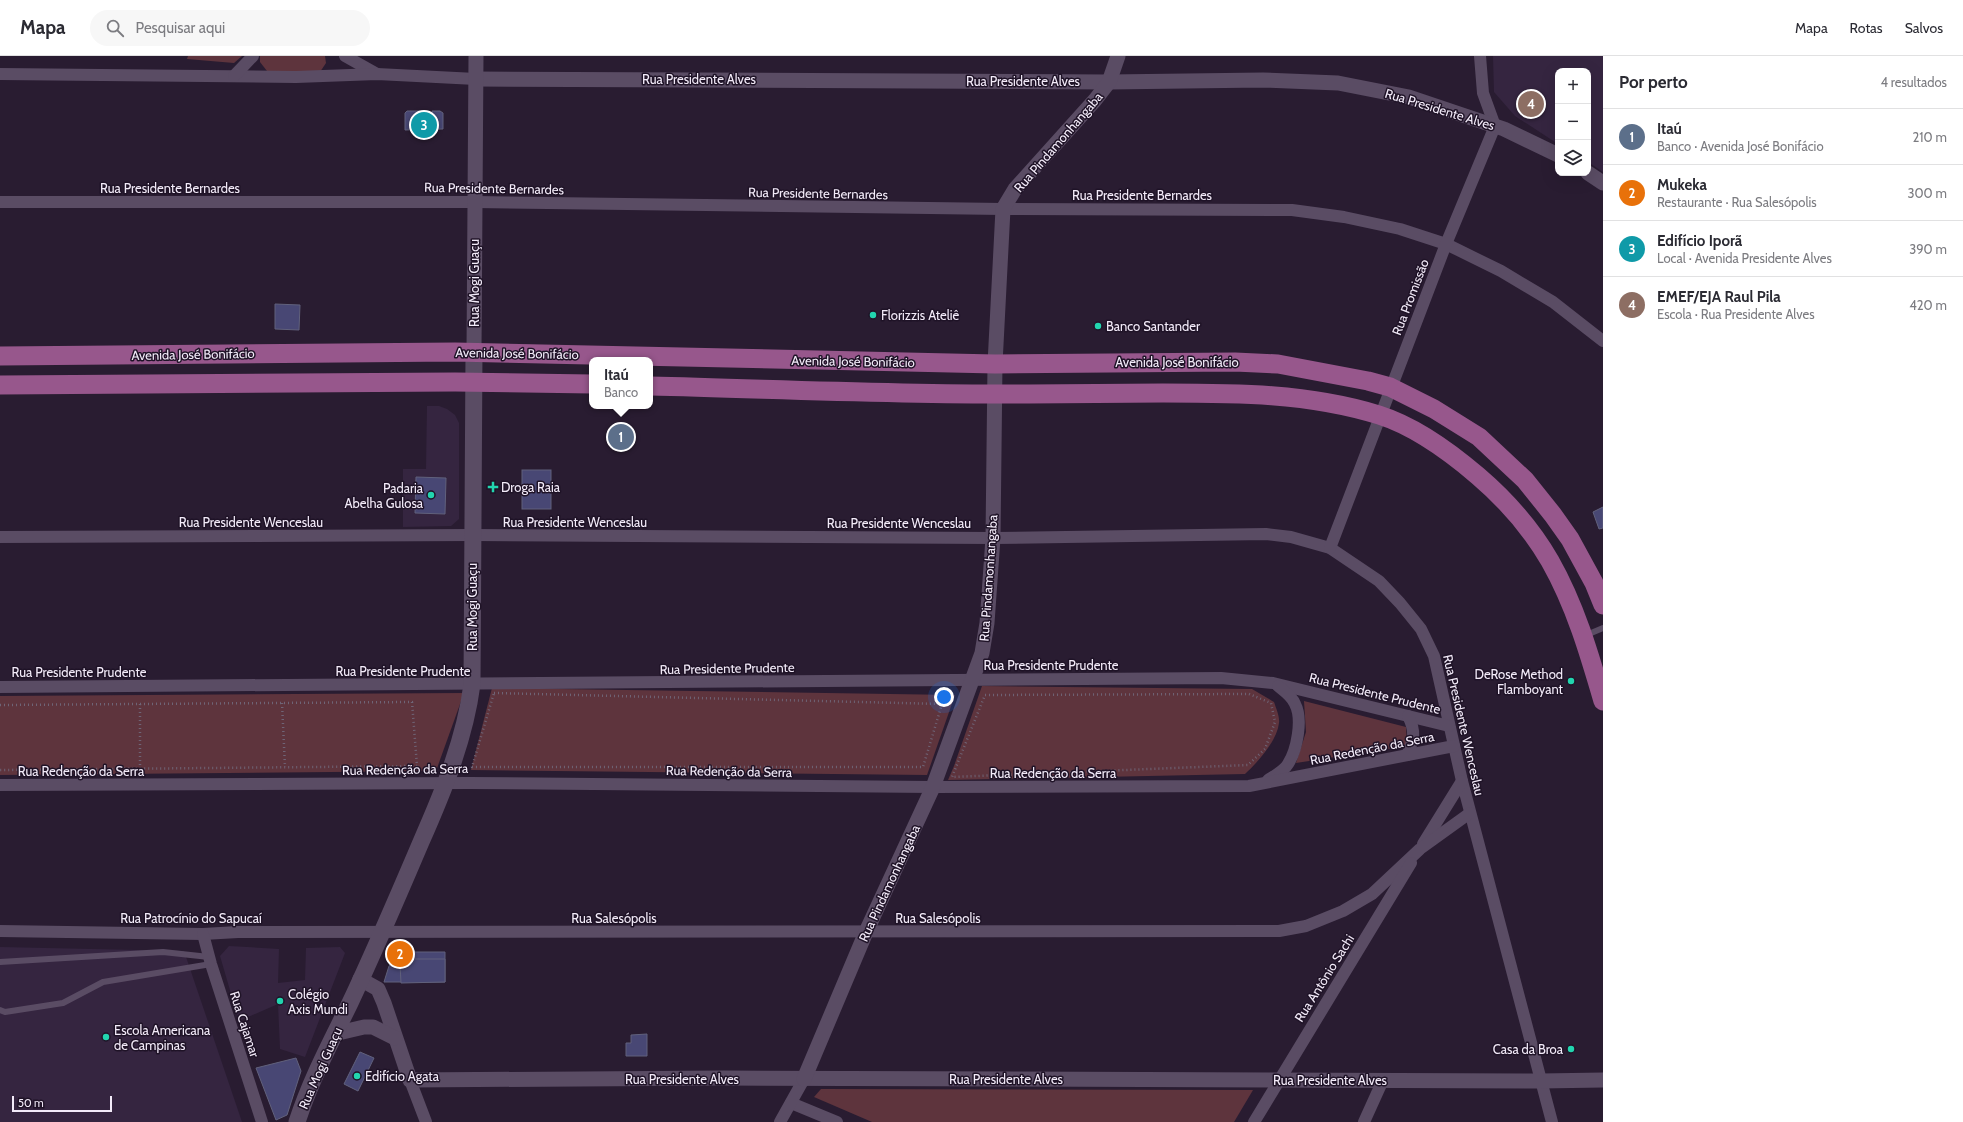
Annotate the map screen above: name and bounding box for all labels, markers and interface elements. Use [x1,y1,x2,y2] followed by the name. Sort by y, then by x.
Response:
[90,10,370,46] search box
[20,16,66,39] text: Mapa
[104,17,126,39] icon: search
[136,19,225,37] text: Pesquisar aqui
[1795,19,1828,37] text: Mapa
[1850,19,1883,37] text: Rotas
[1905,19,1943,37] text: Salvos
[1555,68,1591,176] map controls
[1555,68,1591,104] button: +
[642,71,757,87] street label: Rua Presidente Alves
[1619,72,1688,92] text: Por perto
[966,73,1081,89] street label: Rua Presidente Alves
[1880,74,1947,90] text: 4 resultados
[1383,85,1497,133] street label: Rua Presidente Alves
[1010,88,1106,195] street label: Rua Pindamonhangaba
[1518,89,1544,119] pin: 4
[1555,104,1591,140] button: −
[411,110,437,140] pin: 3
[1657,120,1682,138] text: Itaú
[1630,129,1634,145] text: 1
[1913,129,1947,145] text: 210 m
[1657,138,1824,154] text: Banco · Avenida José Bonifácio
[1555,140,1591,176] button: layers
[1657,176,1707,194] text: Mukeka
[424,179,565,197] street label: Rua Presidente Bernardes
[100,180,241,196] street label: Rua Presidente Bernardes
[748,184,889,202] street label: Rua Presidente Bernardes
[1629,185,1635,201] text: 2
[1907,185,1947,201] text: 300 m
[1072,187,1213,203] street label: Rua Presidente Bernardes
[1657,194,1817,210] text: Restaurante · Rua Salesópolis
[1657,232,1742,250] text: Edifício Iporã
[466,239,482,327] street label: Rua Mogi Guaçu
[1628,241,1636,257] text: 3
[1909,241,1947,257] text: 390 m
[1657,250,1832,266] text: Local · Avenida Presidente Alves
[1388,257,1432,337] street label: Rua Promissão
[1657,288,1781,306] text: EMEF/EJA Raul Pila
[1628,297,1636,313] text: 4
[1909,297,1947,313] text: 420 m
[1657,306,1815,322] text: Escola · Rua Presidente Alves
[881,307,960,323] place label: Florizzis Ateliê
[868,310,878,320] marker: Florizzis Ateliê
[1106,318,1201,334] place label: Banco Santander
[1093,321,1103,331] marker: Banco Santander
[455,344,579,362] street label: Avenida José Bonifácio
[131,345,255,363] street label: Avenida José Bonifácio
[791,352,915,370] street label: Avenida José Bonifácio
[1115,354,1239,370] street label: Avenida José Bonifácio
[589,357,653,409] popup
[604,366,629,384] text: Itaú
[604,384,638,400] text: Banco
[608,422,634,452] pin: 1
[501,479,561,495] place label: Droga Raia
[345,480,424,511] place label: Padaria Abelha Gulosa
[488,482,498,492] marker: Droga Raia
[426,490,436,500] marker: Padaria Abelha Gulosa
[976,513,1000,642] street label: Rua Pindamonhangaba
[179,514,323,530] street label: Rua Presidente Wenceslau
[503,514,647,530] street label: Rua Presidente Wenceslau
[827,515,971,531] street label: Rua Presidente Wenceslau
[464,563,480,651] street label: Rua Mogi Guaçu
[1440,653,1488,797] street label: Rua Presidente Wenceslau
[984,657,1119,673] street label: Rua Presidente Prudente
[659,659,795,677] street label: Rua Presidente Prudente
[336,663,471,679] street label: Rua Presidente Prudente
[12,664,147,680] street label: Rua Presidente Prudente
[1475,666,1564,697] place label: DeRose Method Flamboyant
[1308,669,1443,717] street label: Rua Presidente Prudente
[1566,676,1576,686] marker: DeRose Method Flamboyant
[934,687,954,707] your location
[1309,728,1436,768] street label: Rua Redenção da Serra
[342,760,469,778] street label: Rua Redenção da Serra
[666,762,793,780] street label: Rua Redenção da Serra
[18,763,145,779] street label: Rua Redenção da Serra
[990,765,1117,781] street label: Rua Redenção da Serra
[855,821,923,944] street label: Rua Pindamonhangaba
[120,910,262,926] street label: Rua Patrocínio do Sapucaí
[571,910,657,926] street label: Rua Salesópolis
[895,910,981,926] street label: Rua Salesópolis
[1291,931,1357,1025] street label: Rua Antônio Sachi
[387,939,413,969] pin: 2
[288,986,348,1017] place label: Colégio Axis Mundi
[226,989,263,1060] street label: Rua Cajamar
[275,996,285,1006] marker: Colégio Axis Mundi
[114,1022,211,1053] place label: Escola Americana de Campinas
[295,1024,345,1111] street label: Rua Mogi Guaçu
[101,1032,111,1042] marker: Escola Americana de Campinas
[1493,1041,1564,1057] place label: Casa da Broa
[1566,1044,1576,1054] marker: Casa da Broa
[365,1068,440,1084] place label: Edifício Agata
[352,1071,362,1081] marker: Edifício Agata
[625,1071,740,1087] street label: Rua Presidente Alves
[949,1071,1064,1087] street label: Rua Presidente Alves
[1273,1072,1388,1088] street label: Rua Presidente Alves
[12,1094,112,1113] scale bar
[18,1096,44,1110] text: 50 m

